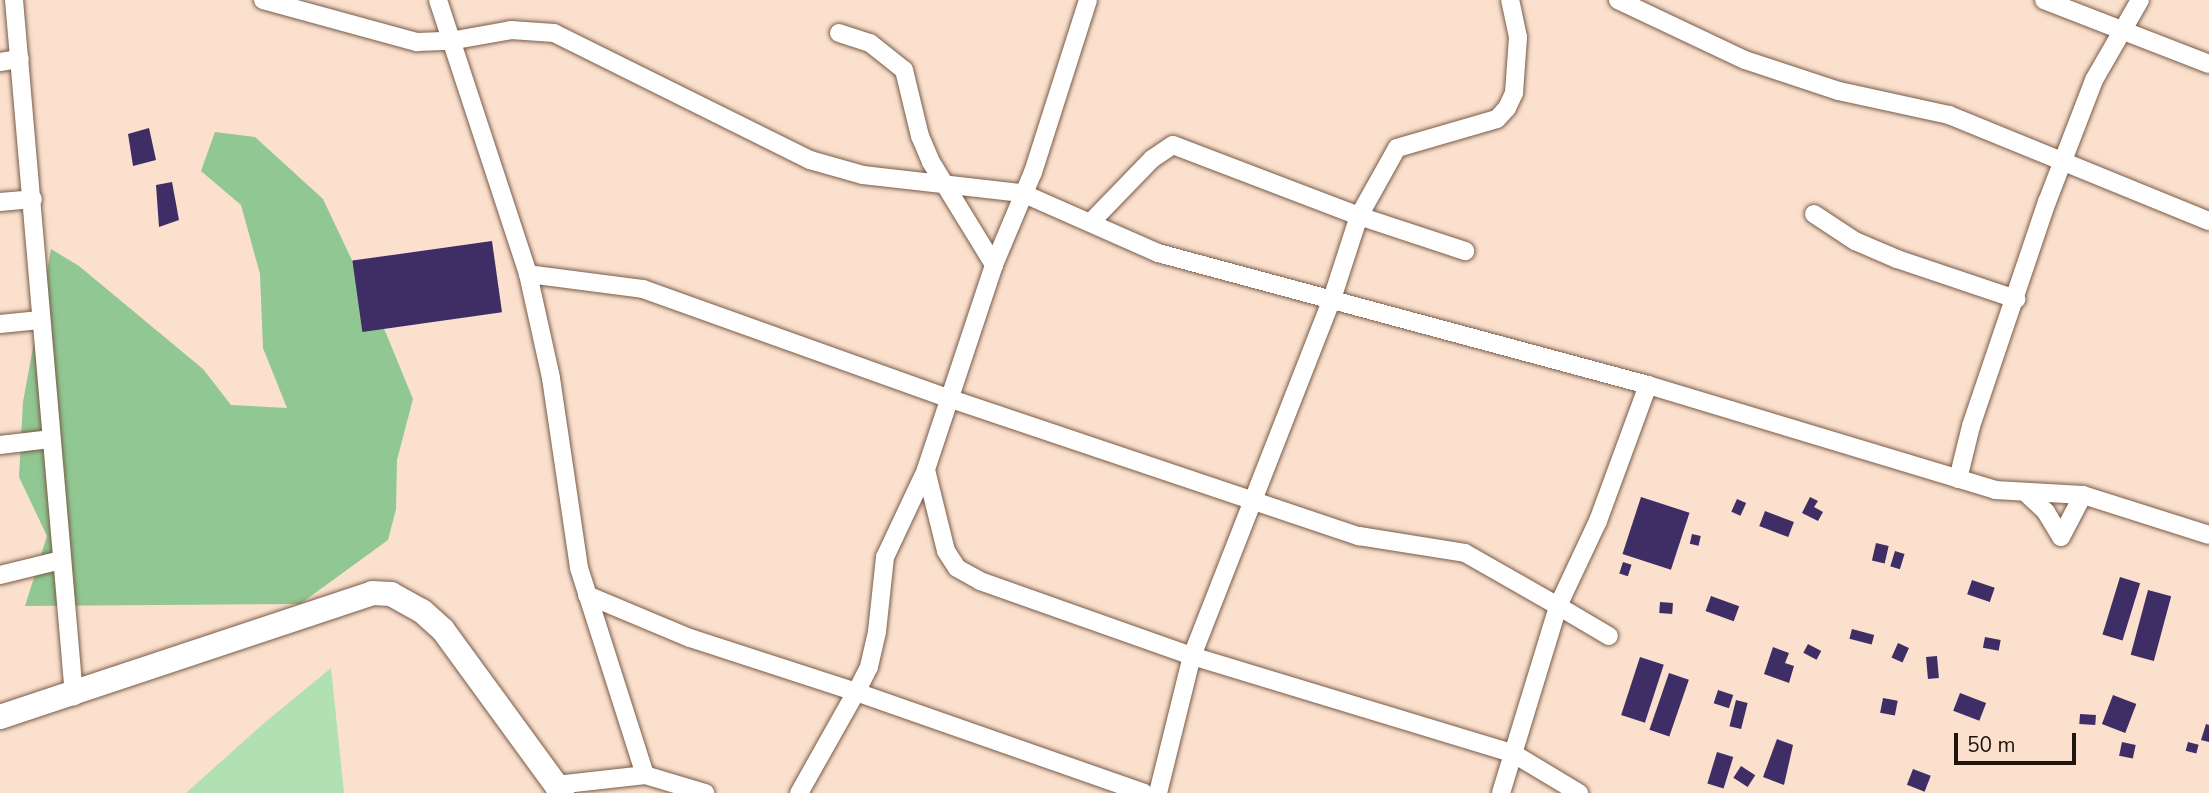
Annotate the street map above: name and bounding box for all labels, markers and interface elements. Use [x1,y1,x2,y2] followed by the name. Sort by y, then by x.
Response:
[1957,720,2080,764] scale bar
[1967,731,2016,759] text: 50 m

